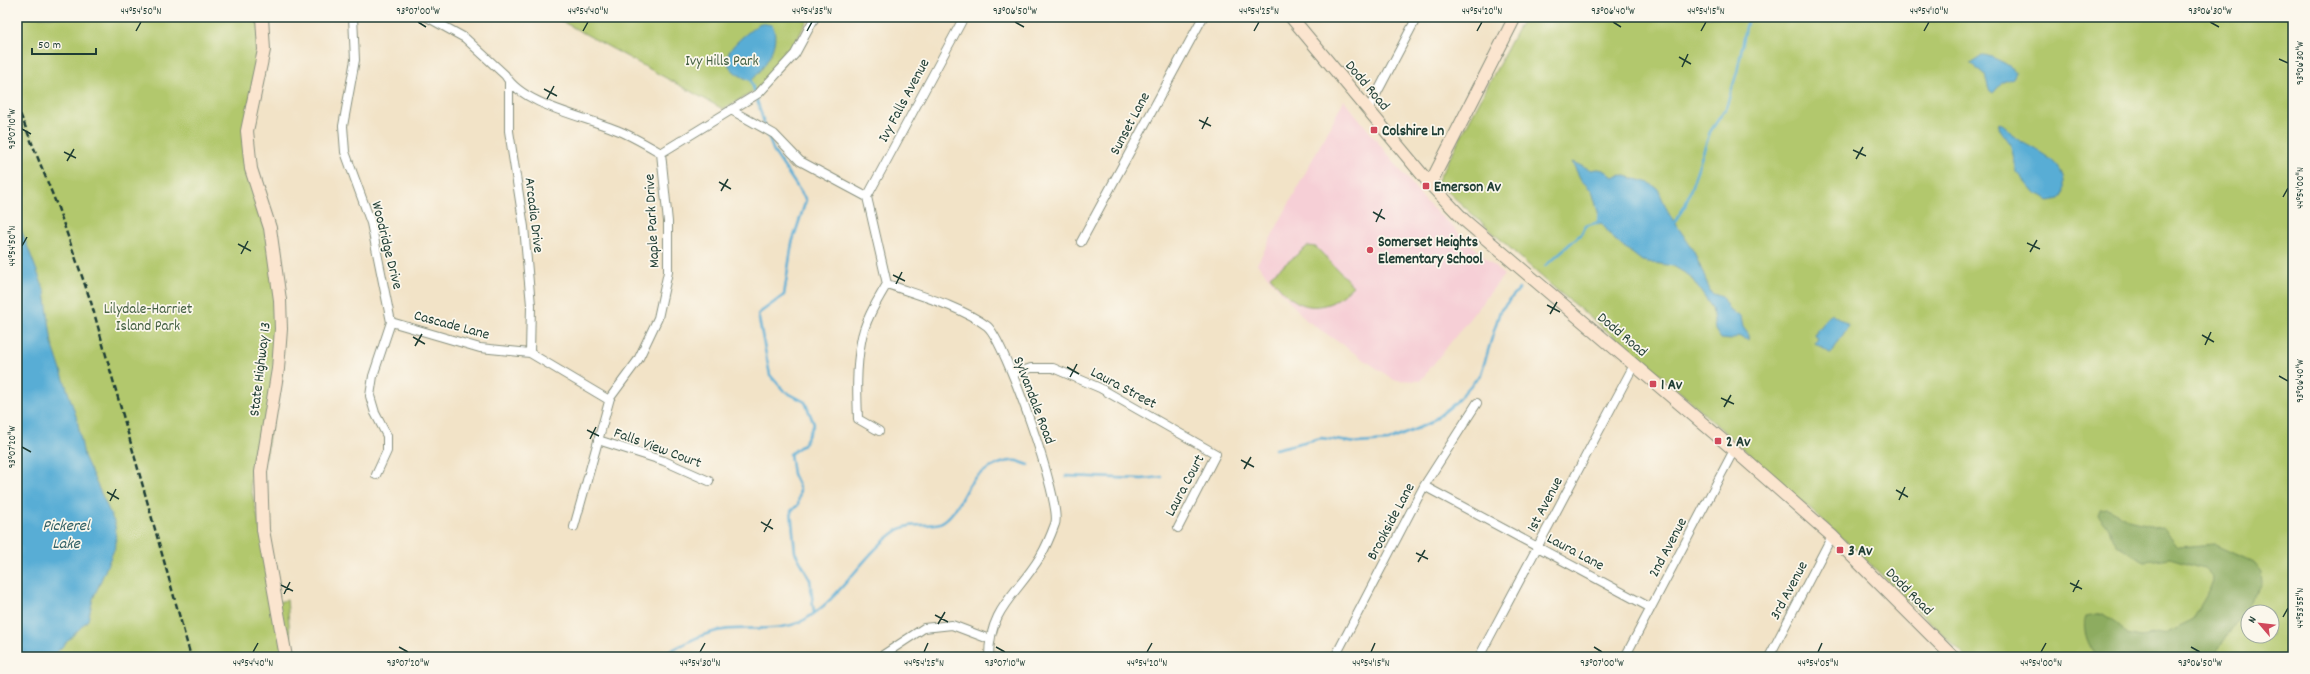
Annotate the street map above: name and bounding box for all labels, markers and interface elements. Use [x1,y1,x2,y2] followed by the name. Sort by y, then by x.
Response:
[121,5,161,19] text: 44°54'50"N
[396,5,440,19] text: 93°07'00"W
[568,5,608,19] text: 44°54'40"N
[792,5,832,19] text: 44°54'35"N
[993,5,1037,19] text: 93°06'50"W
[1239,5,1279,19] text: 44°54'25"N
[1462,5,1502,19] text: 44°54'20"N
[1591,5,1635,19] text: 93°06'40"W
[1687,5,1725,19] text: 44°54'15"N
[1910,5,1948,19] text: 44°54'10"N
[2188,5,2232,19] text: 93°06'30"W
[32,30,96,56] scale bar
[38,37,61,54] text: 50 m
[2294,41,2308,85] text: 93°06'30"W
[685,51,759,73] park label: Ivy Hills Park
[873,55,936,147] street label: Ivy Falls Avenue
[1339,56,1394,116] street label: Dodd Road
[1105,88,1157,159] street label: Sunset Lane
[6,109,20,149] text: 93°07'10"W
[1382,121,1444,143] place label: Colshire Ln
[1369,125,1379,135] marker: Colshire Ln
[2294,167,2308,209] text: 44°54'00"N
[640,173,666,269] street label: Maple Park Drive
[517,176,549,255] street label: Arcadia Drive
[1434,177,1502,199] place label: Emerson Av
[1421,181,1431,191] marker: Emerson Av
[365,199,408,292] street label: Woodridge Drive
[6,226,20,266] text: 44°54'50"N
[1378,232,1483,271] place label: Somerset Heights Elementary School
[1365,245,1375,255] marker: Somerset Heights Elementary School
[104,299,193,338] park label: Lilydale-Harriet Island Park
[411,305,492,347] street label: Cascade Lane
[1592,308,1652,363] street label: Dodd Road
[244,321,278,418] street label: State Highway 13
[1006,354,1060,448] street label: Sylvandale Road
[2294,359,2308,403] text: 93°06'40"W
[1086,362,1160,416] street label: Laura Street
[1661,375,1683,397] place label: 1 Av
[1648,379,1658,389] marker: 1 Av
[610,423,705,475] street label: Falls View Court
[6,425,20,468] text: 93°07'20"W
[1726,432,1751,454] place label: 2 Av
[1713,436,1723,446] marker: 2 Av
[1160,451,1211,521] street label: Laura Court
[1522,473,1570,536] street label: 1st Avenue
[1362,479,1422,565] street label: Brookside Lane
[1644,514,1694,582] street label: 2nd Avenue
[42,515,91,556] water label: Pickerel Lake
[1542,528,1608,577] street label: Laura Lane
[1848,541,1873,563] place label: 3 Av
[1835,545,1845,555] marker: 3 Av
[1765,557,1815,624] street label: 3rd Avenue
[1880,563,1938,621] street label: Dodd Road
[2294,588,2308,628] text: 44°53'55"N
[2240,604,2280,644] north arrow
[2245,614,2262,626] text: N
[233,657,273,671] text: 44°54'40"N
[387,657,430,671] text: 93°07'20"W
[680,657,720,671] text: 44°54'30"N
[904,657,944,671] text: 44°54'25"N
[985,657,1025,671] text: 93°07'10"W
[1127,657,1167,671] text: 44°54'20"N
[1352,657,1390,671] text: 44°54'15"N
[1580,657,1624,671] text: 93°07'00"W
[1798,657,1838,671] text: 44°54'05"N
[2020,657,2062,671] text: 44°54'00"N
[2178,657,2222,671] text: 93°06'50"W

